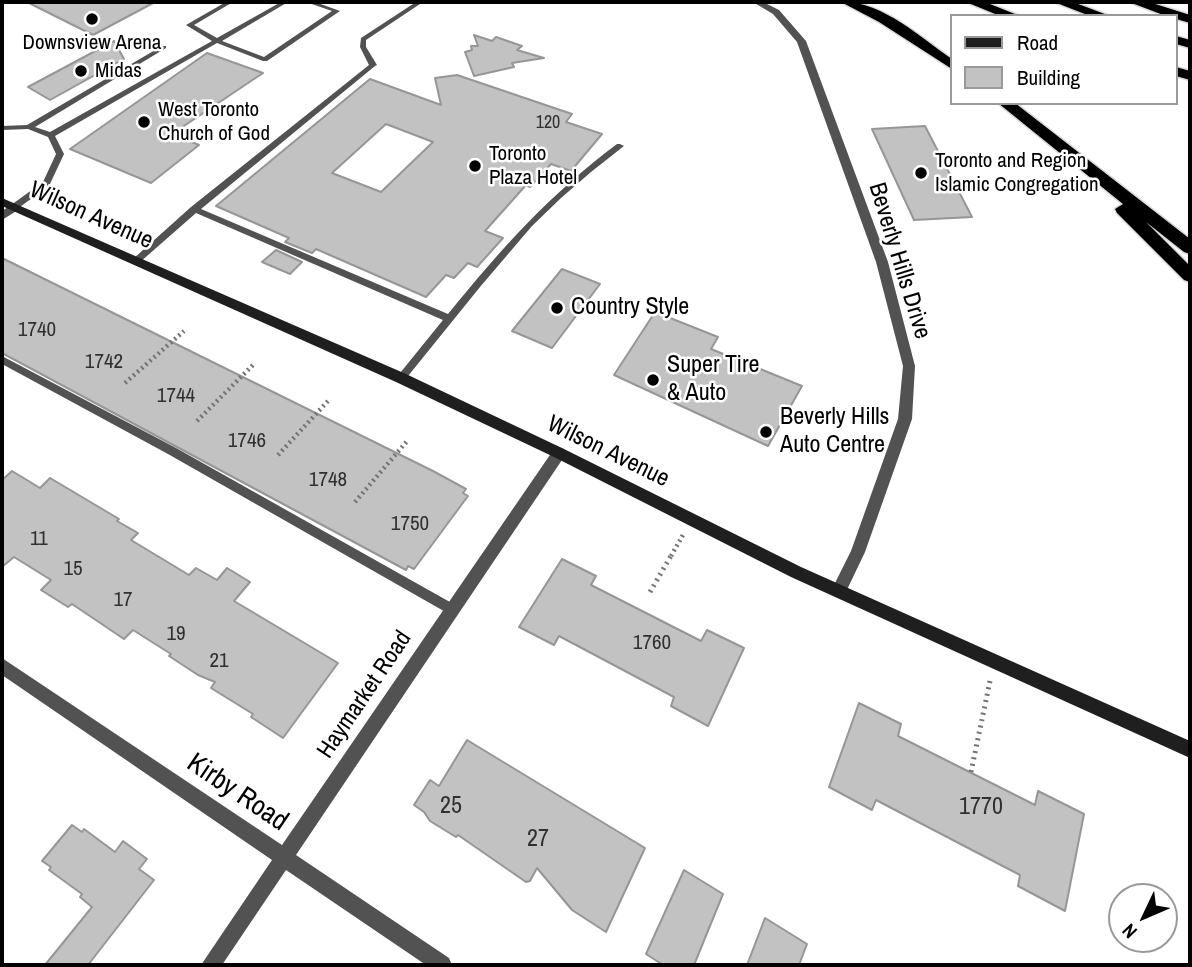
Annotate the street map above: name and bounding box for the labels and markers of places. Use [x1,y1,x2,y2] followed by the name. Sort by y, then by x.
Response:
[84,11,100,27] marker: Downsview Arena
[23,30,161,56] place label: Downsview Arena
[95,58,142,84] place label: Midas
[73,63,89,79] marker: Midas
[158,97,270,147] place label: West Toronto Church of God
[136,114,152,130] marker: West Toronto Church of God
[489,141,577,191] place label: Toronto Plaza Hotel
[935,148,1099,198] place label: Toronto and Region Islamic Congregation
[467,158,483,174] marker: Toronto Plaza Hotel
[913,165,929,181] marker: Toronto and Region Islamic Congregation
[571,294,689,322] place label: Country Style
[549,300,565,316] marker: Country Style
[667,352,760,408] place label: Super Tire & Auto
[645,372,661,388] marker: Super Tire & Auto
[780,404,889,460] place label: Beverly Hills Auto Centre
[758,424,774,440] marker: Beverly Hills Auto Centre

